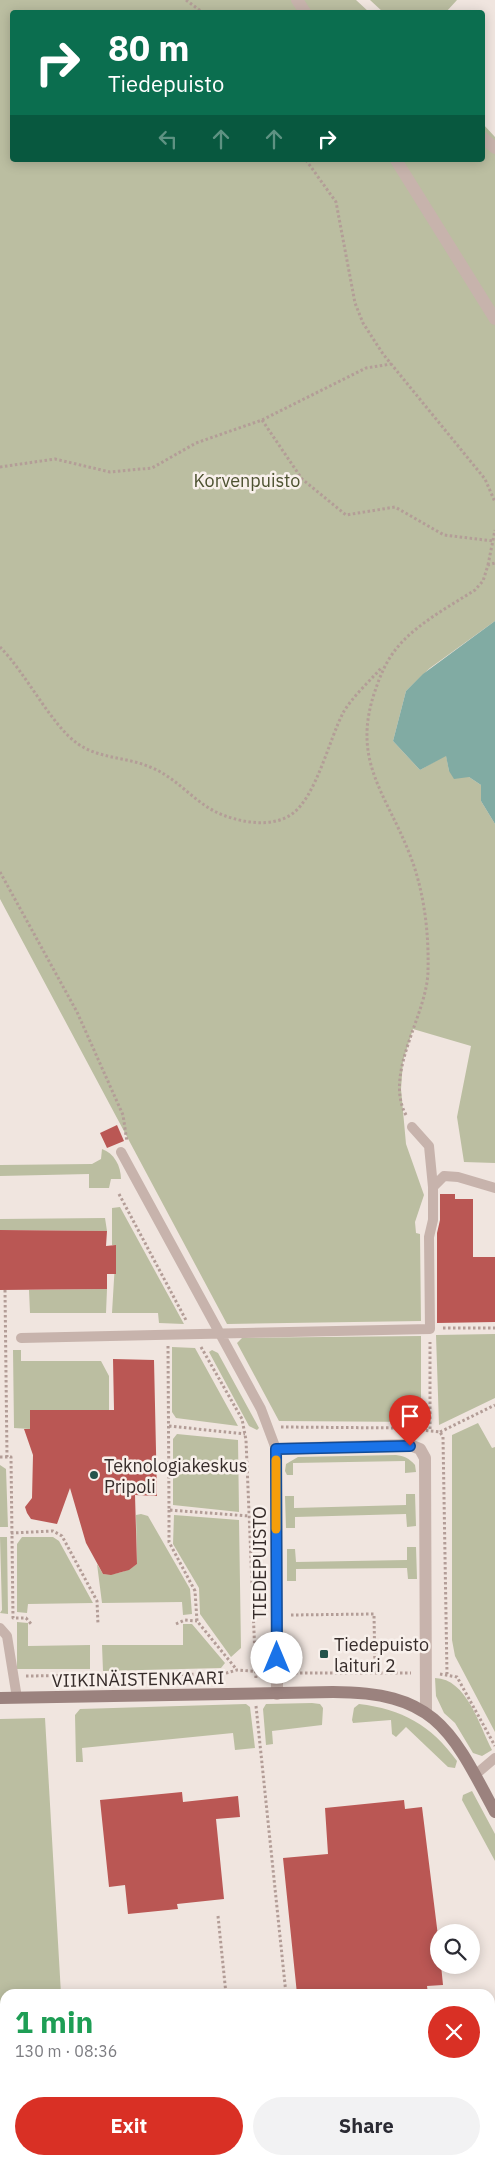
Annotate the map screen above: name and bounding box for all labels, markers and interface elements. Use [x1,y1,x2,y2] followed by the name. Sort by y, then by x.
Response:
[108,25,190,71] text: 80 m
[25,30,90,95] icon: right
[108,69,224,98] text: Tiedepuisto
[154,125,182,153] icon: left
[207,125,235,153] icon: ahead
[260,125,288,153] icon: ahead
[313,125,341,153] icon: right
[194,469,300,492] park label: Korvenpuisto
[389,1395,431,1446] pin
[396,1402,424,1430] icon: arrive
[104,1454,248,1498] place label: Teknologiakeskus Pripoli
[88,1469,100,1481] marker: Teknologiakeskus Pripoli
[248,1506,271,1620] street label: TIEDEPUISTO
[250,1631,302,1683] position arrow
[334,1633,429,1677] place label: Tiedepuisto laituri 2
[318,1648,330,1660] marker: Tiedepuisto laituri 2
[51,1666,225,1692] street label: VIIKINÄISTENKAARI
[430,1924,480,1974] map controls
[430,1924,480,1974] button: search
[15,2002,93,2041] text: 1 min
[428,2006,480,2058] button: close
[15,2041,117,2061] text: 130 m · 08:36
[15,2097,243,2155] button: Exit
[253,2097,480,2155] button: Share

